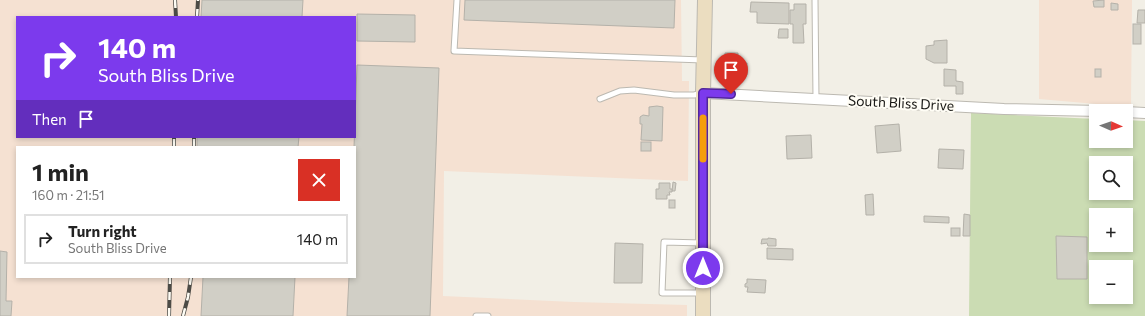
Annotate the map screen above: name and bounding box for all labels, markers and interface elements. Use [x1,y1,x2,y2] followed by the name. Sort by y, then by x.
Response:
[98,30,176,64] text: 140 m
[32,32,84,84] icon: right
[714,53,748,94] pin
[720,59,742,81] icon: arrive
[98,64,235,86] text: South Bliss Drive
[848,91,955,114] street label: South Bliss Drive
[1089,104,1133,148] north arrow
[1089,104,1133,304] map controls
[75,108,97,130] icon: arrive
[32,110,67,128] text: Then
[1089,156,1133,200] button: search
[32,157,89,186] text: 1 min
[298,159,340,201] button: close
[32,187,105,203] text: 160 m · 21:51
[1089,208,1133,252] button: +
[68,222,137,240] text: Turn right
[34,228,56,250] icon: right
[297,230,338,248] text: 140 m
[68,240,167,256] text: South Bliss Drive
[682,247,724,289] position arrow
[1089,260,1133,304] button: −

